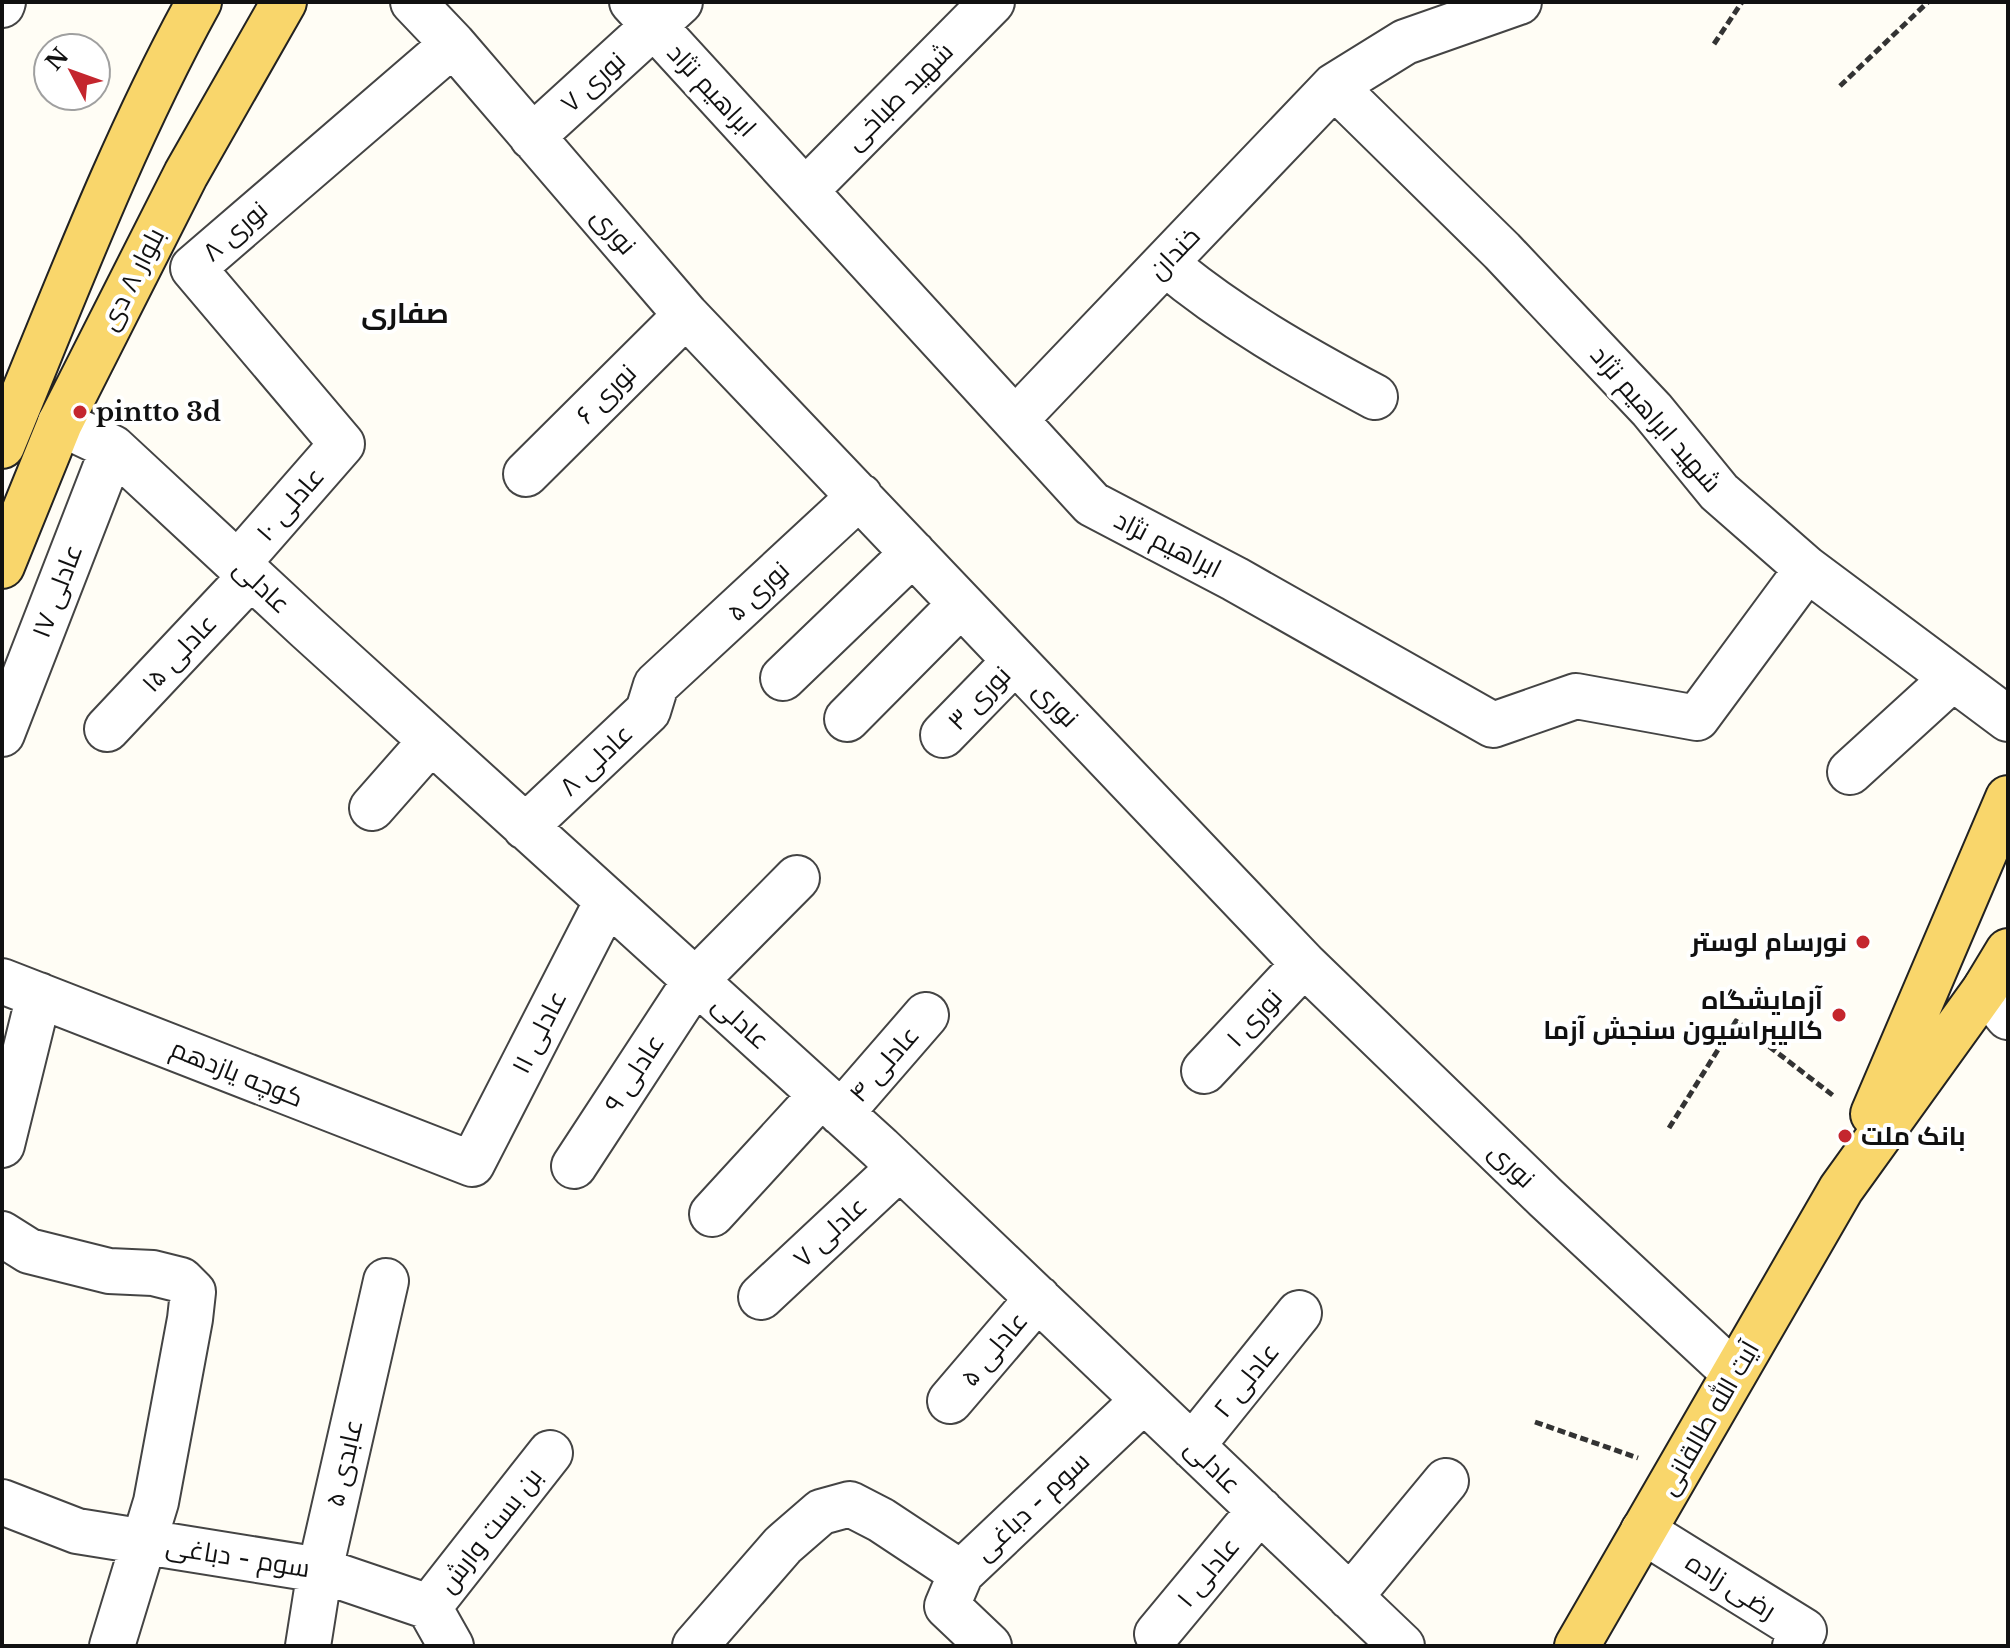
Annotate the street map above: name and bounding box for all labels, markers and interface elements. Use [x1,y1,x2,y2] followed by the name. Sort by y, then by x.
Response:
[32,32,112,112] north arrow
[838,35,960,157] street label: شهید طباخی
[659,37,763,145] street label: ابراهیم نژاد
[40,42,74,76] text: N
[554,45,632,119] street label: نوری ۷
[196,194,274,268] street label: نوری ۸
[585,201,643,261] street label: نوری
[1142,220,1206,286] street label: خندان
[93,222,171,336] street label: بلوار ۸ دی
[361,296,449,331] district label: صفاری
[1582,339,1728,500] street label: شهید ابراهیم نژاد
[569,357,643,431] street label: نوری ۶
[96,396,221,428] place label: pintto 3d
[71,403,89,421] marker: pintto 3d
[249,460,331,548] street label: عادلی ۱۰
[1108,503,1227,586] street label: ابراهیم نژاد
[25,540,89,642] street label: عادلی ۱۷
[227,552,297,620] street label: عادلی
[720,554,796,628] street label: نوری ۵
[135,607,223,699] street label: عادلی ۱۵
[941,659,1017,737] street label: نوری ۳
[1026,674,1086,734] street label: نوری
[553,717,639,803] street label: عادلی ۸
[1690,926,1847,960] place label: نورسام لوستر
[1854,933,1872,951] marker: نورسام لوستر
[1219,982,1289,1054] street label: نوری ۱
[1543,984,1824,1046] place label: آزمایشگاه کالیبراسیون سنجش آزما
[504,985,574,1079] street label: عادلی ۱۱
[706,988,776,1056] street label: عادلی
[1830,1006,1848,1024] marker: آزمایشگاه کالیبراسیون سنجش آزما
[842,1019,926,1109] street label: عادلی ۴
[597,1028,671,1118] street label: عادلی ۹
[165,1032,308,1116] street label: کوچه یازدهم
[1861,1120,1966,1152] place label: بانک ملت
[1836,1127,1854,1145] marker: بانک ملت
[1482,1135,1542,1195] street label: نوری
[786,1190,874,1274] street label: عادلی ۷
[954,1305,1034,1393] street label: عادلی ۵
[1651,1335,1766,1501] street label: آیت الله طالقانی
[1206,1336,1286,1424] street label: عادلی ۲
[318,1416,370,1510] street label: عابدی ۵
[1178,1432,1248,1500] street label: عادلی
[968,1445,1097,1569] street label: سوم - دباغی
[431,1461,549,1599] street label: بن بست وارش
[163,1530,312,1586] street label: سوم - دباغی
[1170,1531,1246,1613] street label: عادلی ۱
[1680,1546,1782,1626] street label: رضی زاده

